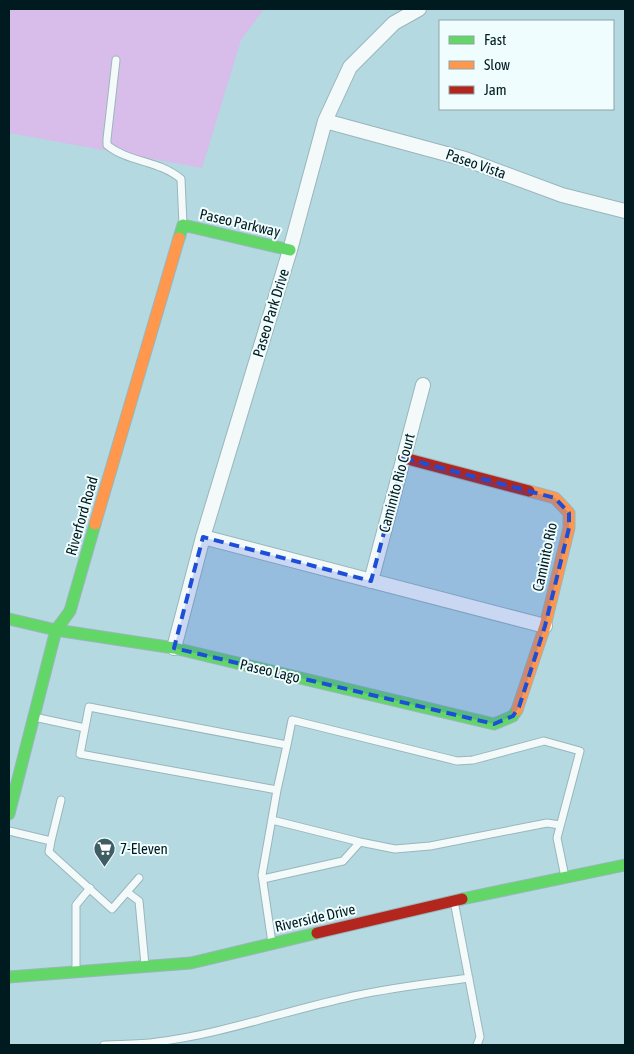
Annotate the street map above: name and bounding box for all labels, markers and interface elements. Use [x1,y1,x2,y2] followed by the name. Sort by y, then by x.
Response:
[439,20,614,110] legend
[484,31,506,48] text: Fast
[484,56,510,73] text: Slow
[484,81,507,98] text: Jam
[444,145,509,182] street label: Paseo Vista
[198,205,282,240] street label: Paseo Parkway
[249,266,292,359] street label: Paseo Park Drive
[375,432,418,534] street label: Caminito Rio Court
[62,474,101,557] street label: Riverford Road
[529,521,560,593] street label: Caminito Rio
[238,655,302,686] street label: Paseo Lago
[92,837,116,868] supermarket icon: 7-Eleven
[120,840,168,857] place label: 7-Eleven
[273,900,357,935] street label: Riverside Drive

